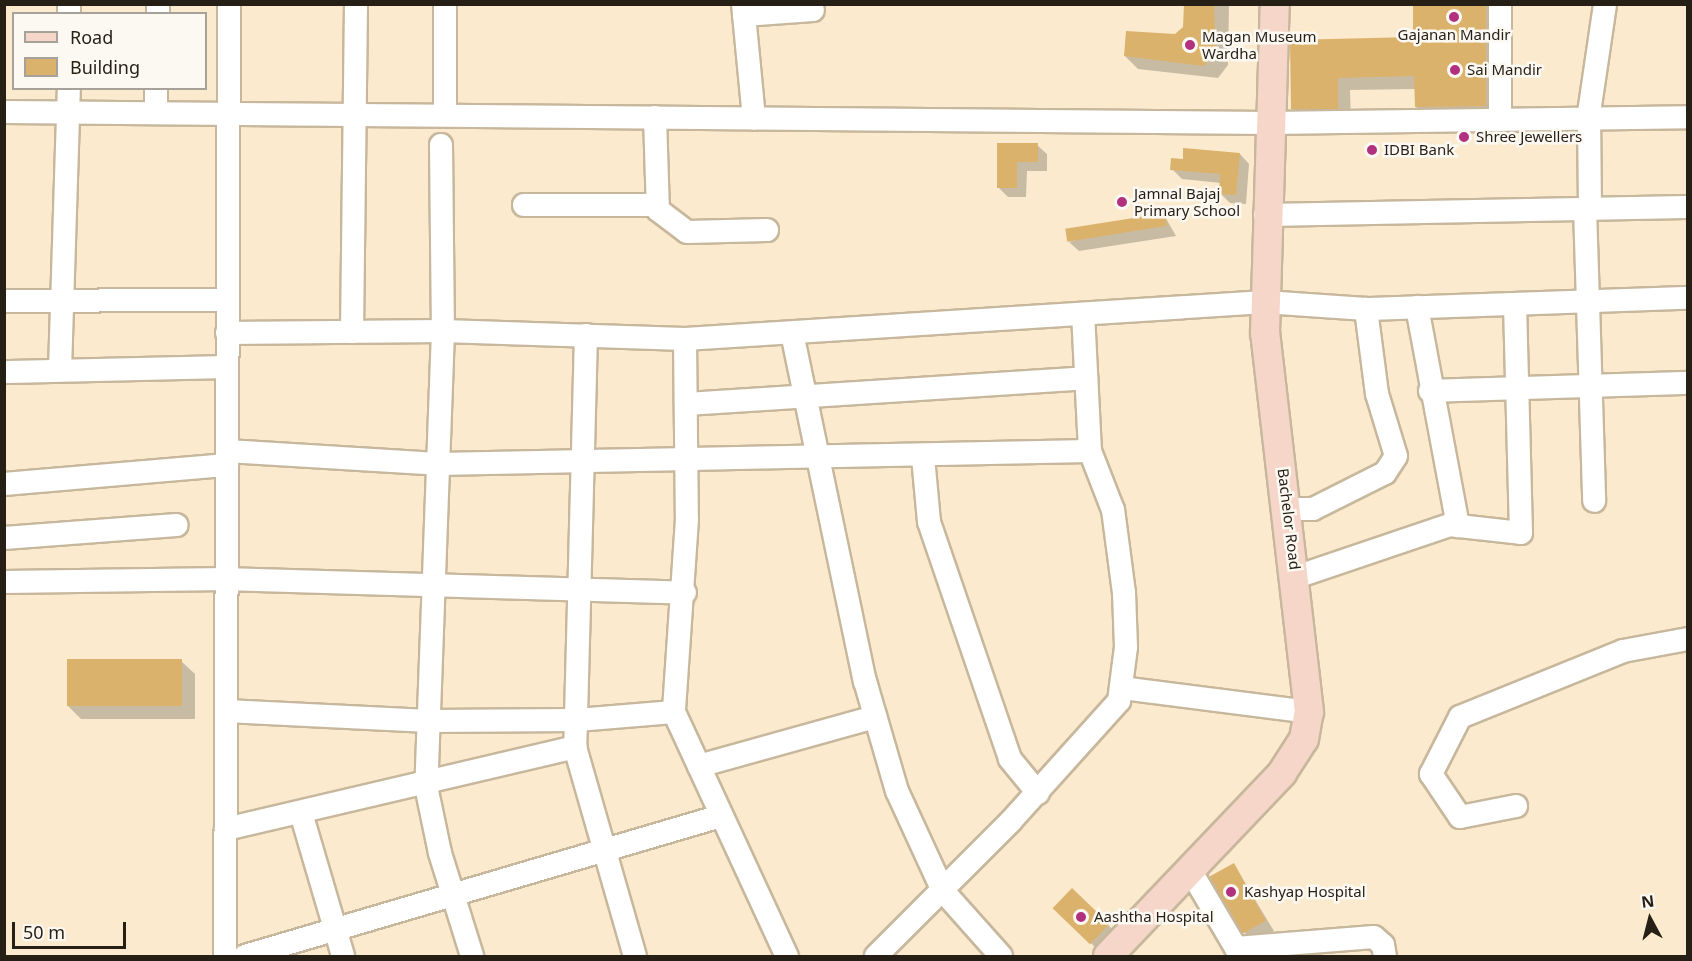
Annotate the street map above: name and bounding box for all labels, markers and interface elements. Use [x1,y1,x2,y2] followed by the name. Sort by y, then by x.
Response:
[1447,10,1461,24] marker: Gajanan Mandir
[12,12,207,90] legend
[70,25,113,49] text: Road
[1397,26,1511,44] place label: Gajanan Mandir
[1202,27,1317,62] place label: Magan Museum Wardha
[1183,38,1197,52] marker: Magan Museum Wardha
[70,55,140,79] text: Building
[1467,61,1542,79] place label: Sai Mandir
[1448,63,1462,77] marker: Sai Mandir
[1476,128,1582,146] place label: Shree Jewellers
[1457,130,1471,144] marker: Shree Jewellers
[1384,141,1454,159] place label: IDBI Bank
[1365,143,1379,157] marker: IDBI Bank
[1134,184,1240,219] place label: Jamnal Bajaj Primary School
[1115,195,1129,209] marker: Jamnal Bajaj Primary School
[1274,467,1304,571] street label: Bachelor Road
[1222,883,1240,901] marker: Kashyap Hospital
[1244,883,1366,901] place label: Kashyap Hospital
[1620,889,1680,949] north arrow
[1640,889,1656,913] text: N
[1072,908,1090,926] marker: Aashtha Hospital
[1094,908,1214,926] place label: Aashtha Hospital
[15,910,129,948] scale bar
[23,920,65,944] text: 50 m

